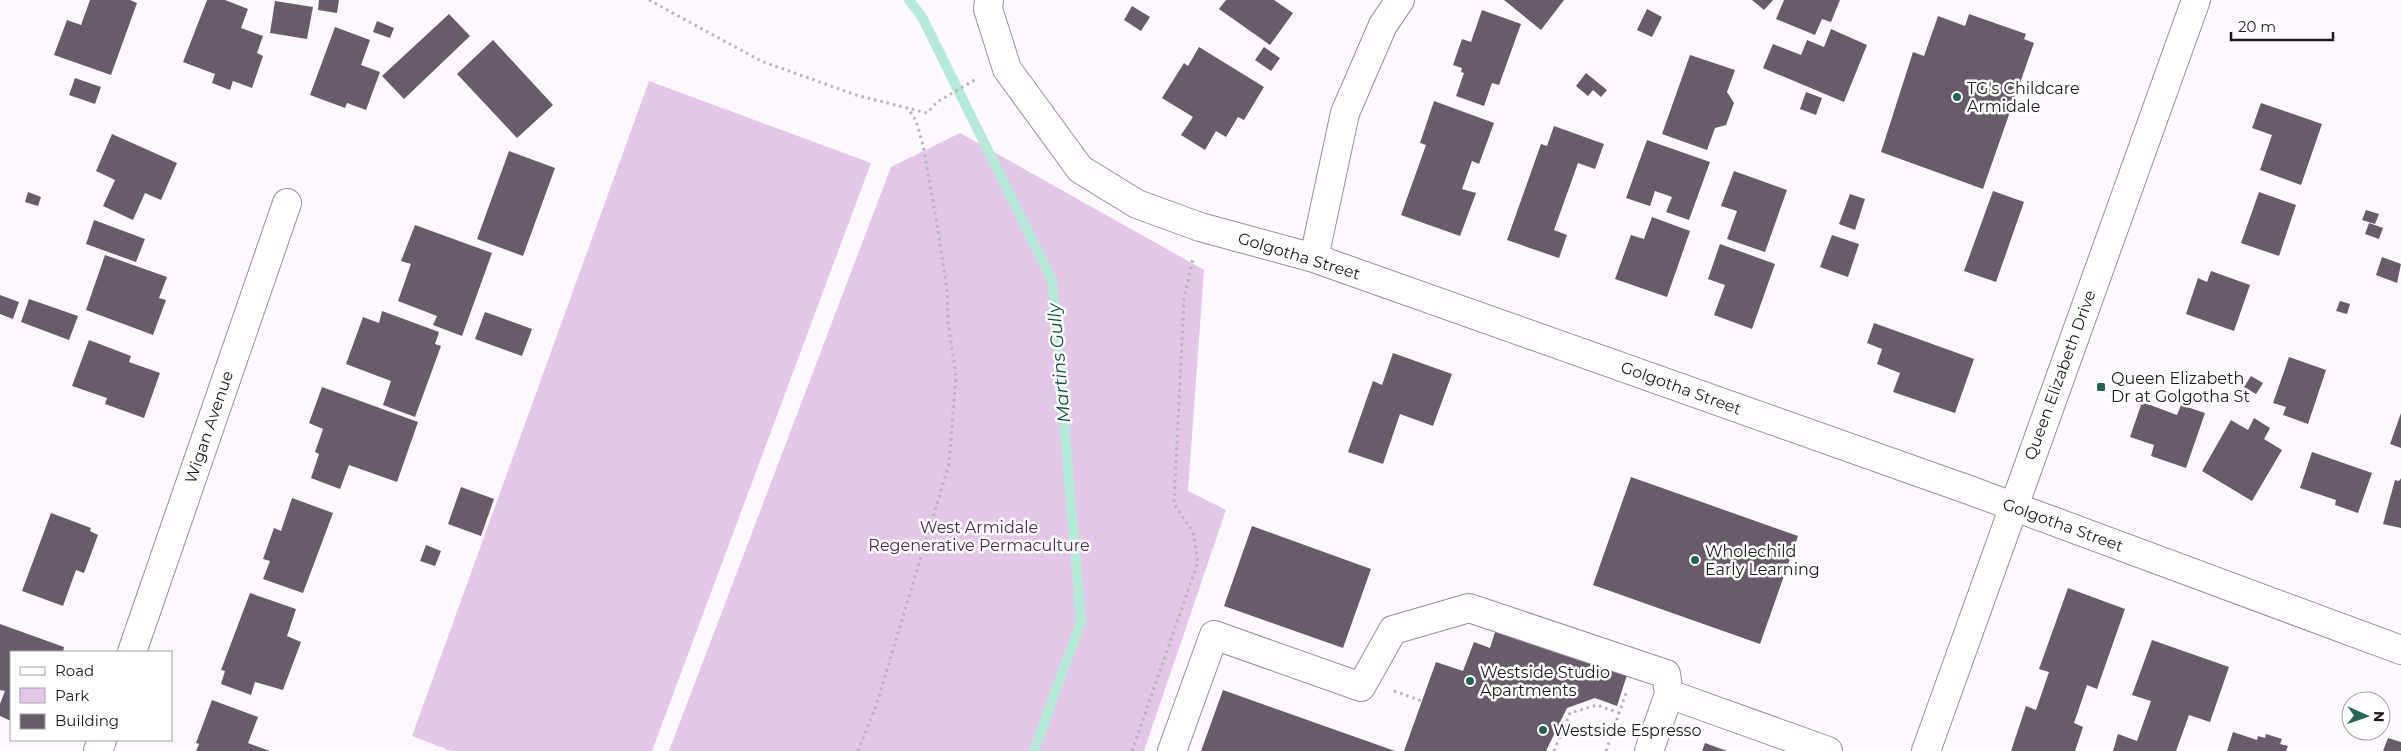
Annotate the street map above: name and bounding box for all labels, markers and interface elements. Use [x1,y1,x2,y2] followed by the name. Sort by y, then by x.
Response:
[2231,10,2334,42] scale bar
[2238,17,2276,36] text: 20 m
[1967,79,2080,116] place label: TG's Childcare Armidale
[1951,91,1963,103] marker: TG's Childcare Armidale
[1235,228,1363,284] street label: Golgotha Street
[2020,287,2100,463] street label: Queen Elizabeth Drive
[1043,301,1075,424] water label: Martins Gully
[1618,357,1744,419] street label: Golgotha Street
[181,368,237,486] street label: Wigan Avenue
[2111,369,2250,406] place label: Queen Elizabeth Dr at Golgotha St
[2095,381,2107,393] marker: Queen Elizabeth Dr at Golgotha St
[2000,494,2126,556] street label: Golgotha Street
[868,518,1090,555] park label: West Armidale Regenerative Permaculture
[1705,542,1820,579] place label: Wholechild Early Learning
[1689,554,1701,566] marker: Wholechild Early Learning
[10,651,172,741] legend
[55,661,94,680] text: Road
[1480,663,1610,700] place label: Westside Studio Apartments
[1464,675,1476,687] marker: Westside Studio Apartments
[55,686,89,705] text: Park
[2341,691,2391,741] north arrow
[2370,710,2388,722] text: N
[55,711,119,730] text: Building
[1553,721,1701,740] place label: Westside Espresso
[1537,724,1549,736] marker: Westside Espresso

